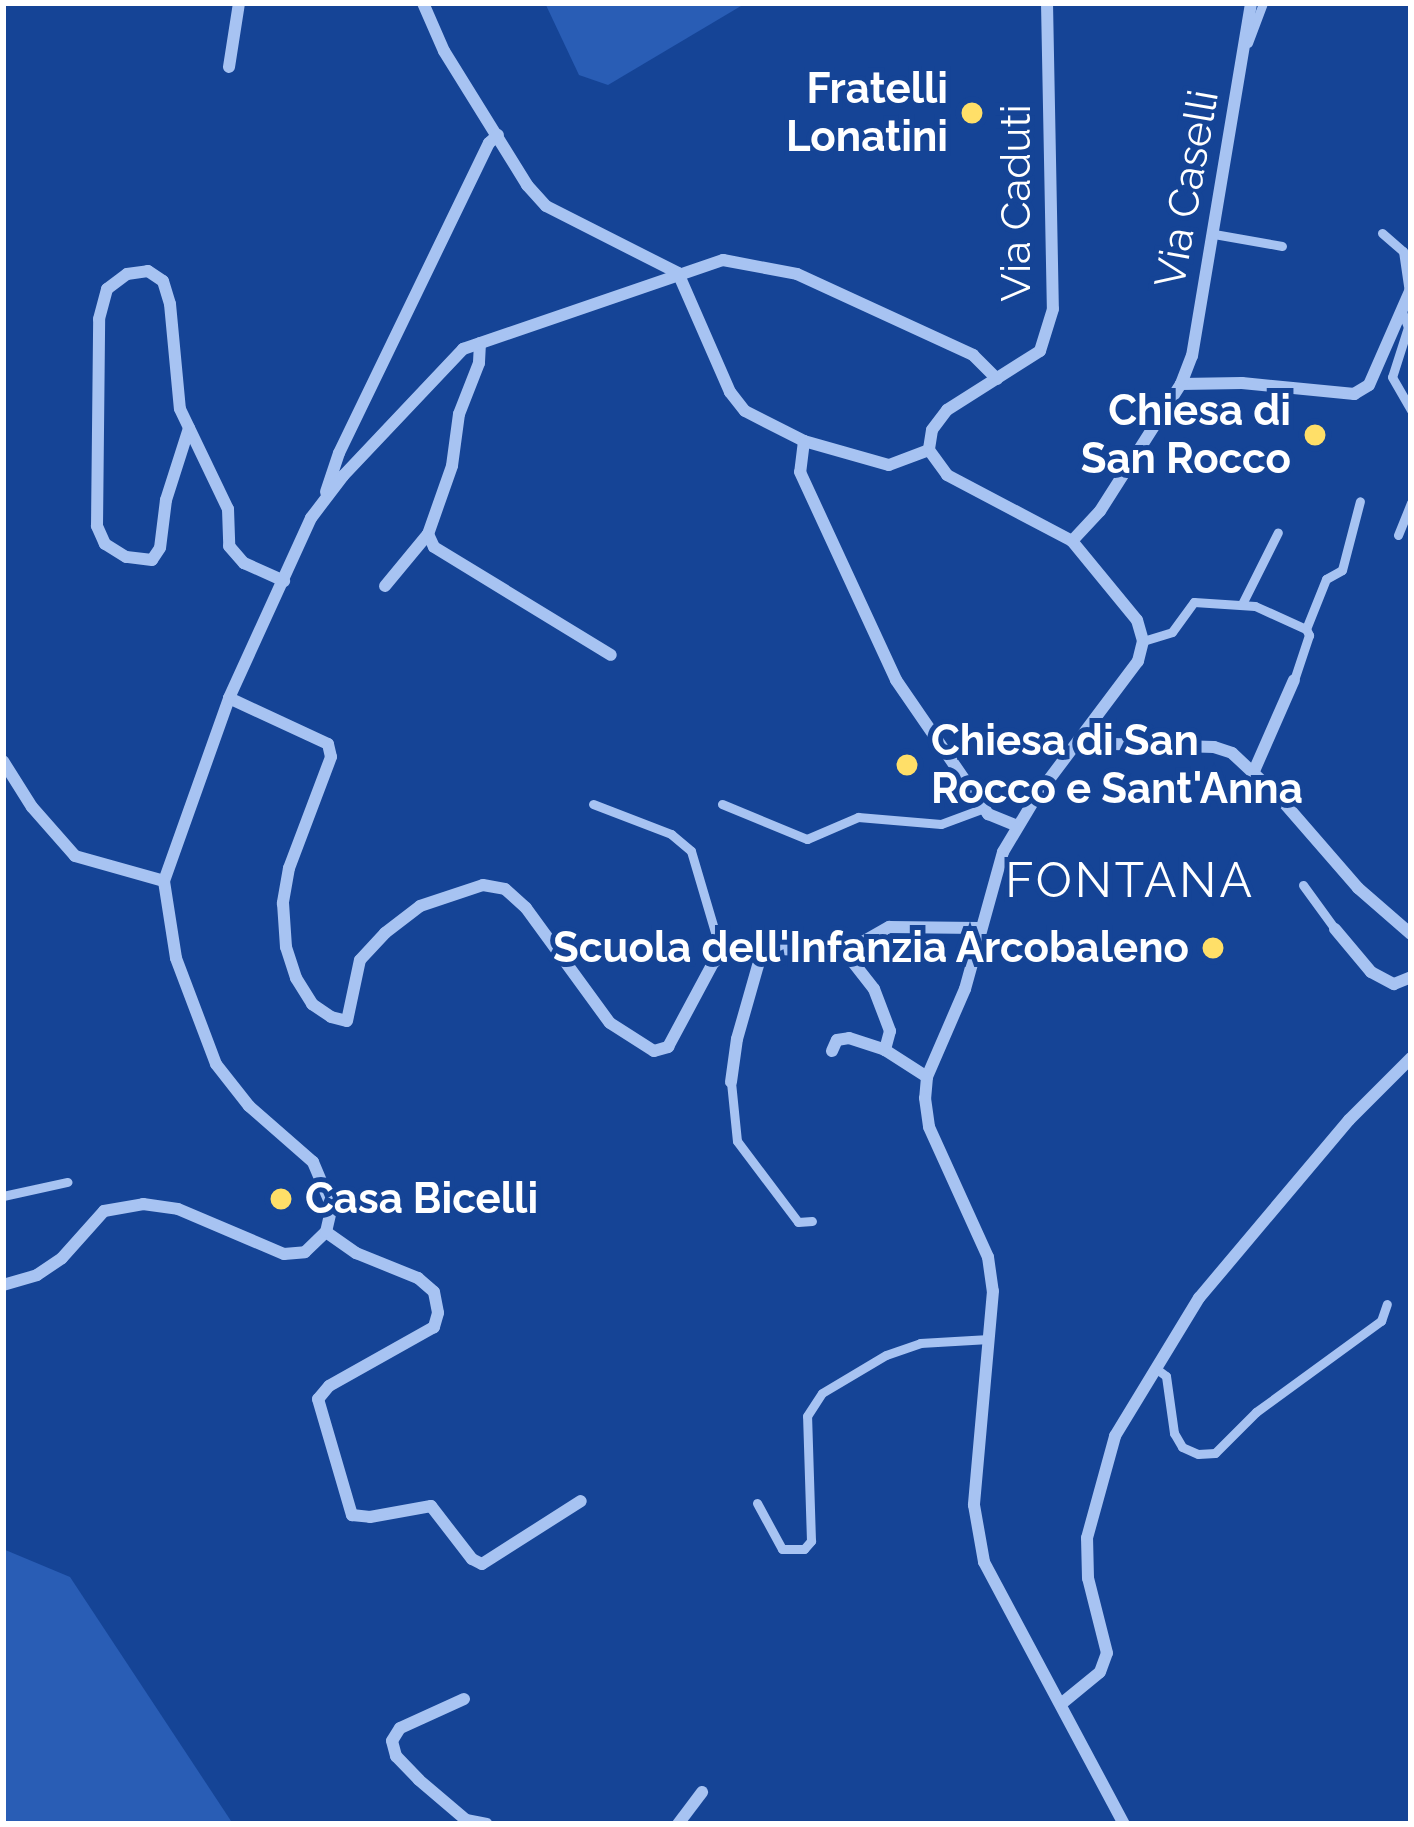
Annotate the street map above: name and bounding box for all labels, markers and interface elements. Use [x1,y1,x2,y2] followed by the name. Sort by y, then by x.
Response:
[786,64,948,162] place label: Fratelli Lonatini
[1145,86,1229,292] street label: Via Caselli
[959,100,985,126] marker: Fratelli Lonatini
[991,104,1041,302] street label: Via Caduti
[1081,386,1291,484] place label: Chiesa di San Rocco
[1302,422,1328,448] marker: Chiesa di San Rocco
[931,716,1303,814] place label: Chiesa di San Rocco e Sant'Anna
[894,752,920,778] marker: Chiesa di San Rocco e Sant'Anna
[1005,852,1255,910] district label: FONTANA
[552,923,1189,973] place label: Scuola dell'Infanzia Arcobaleno
[1200,935,1226,961] marker: Scuola dell'Infanzia Arcobaleno
[305,1174,538,1224] place label: Casa Bicelli
[268,1186,294,1212] marker: Casa Bicelli

